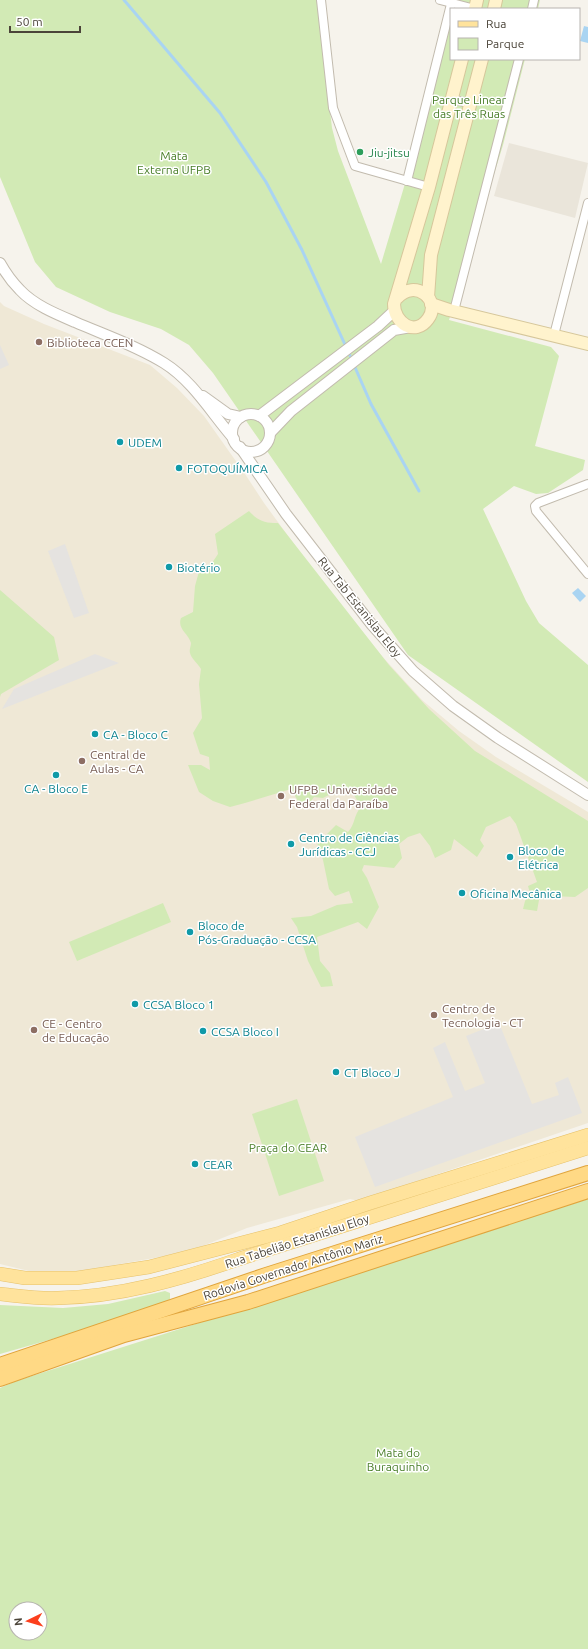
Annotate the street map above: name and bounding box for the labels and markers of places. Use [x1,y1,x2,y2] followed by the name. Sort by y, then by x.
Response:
[368,146,410,159] place label: Jiu-jitsu
[355,147,365,157] marker: Jiu-jitsu
[47,336,133,349] place label: Biblioteca CCEN
[34,337,44,347] marker: Biblioteca CCEN
[128,436,162,449] place label: UDEM
[115,437,125,447] marker: UDEM
[187,462,268,475] place label: FOTOQUÍMICA
[174,463,184,473] marker: FOTOQUÍMICA
[177,561,220,574] place label: Biotério
[164,562,174,572] marker: Biotério
[103,728,168,741] place label: CA - Bloco C
[90,729,100,739] marker: CA - Bloco C
[90,748,146,775] place label: Central de Aulas - CA
[77,756,87,766] marker: Central de Aulas - CA
[51,770,61,780] marker: CA - Bloco E
[24,782,88,795] place label: CA - Bloco E
[289,783,397,810] place label: UFPB - Universidade Federal da Paraíba
[276,791,286,801] marker: UFPB - Universidade Federal da Paraíba
[299,831,399,858] place label: Centro de Ciências Jurídicas - CCJ
[286,839,296,849] marker: Centro de Ciências Jurídicas - CCJ
[518,844,565,871] place label: Bloco de Elétrica
[505,852,515,862] marker: Bloco de Elétrica
[470,887,561,900] place label: Oficina Mecânica
[457,888,467,898] marker: Oficina Mecânica
[198,919,316,946] place label: Bloco de Pós-Graduação - CCSA
[185,927,195,937] marker: Bloco de Pós-Graduação - CCSA
[143,998,214,1011] place label: CCSA Bloco 1
[130,999,140,1009] marker: CCSA Bloco 1
[442,1002,524,1029] place label: Centro de Tecnologia - CT
[429,1010,439,1020] marker: Centro de Tecnologia - CT
[42,1017,109,1044] place label: CE - Centro de Educação
[29,1025,39,1035] marker: CE - Centro de Educação
[211,1025,279,1038] place label: CCSA Bloco I
[198,1026,208,1036] marker: CCSA Bloco I
[344,1066,400,1079] place label: CT Bloco J
[331,1067,341,1077] marker: CT Bloco J
[203,1158,233,1171] place label: CEAR
[190,1159,200,1169] marker: CEAR

